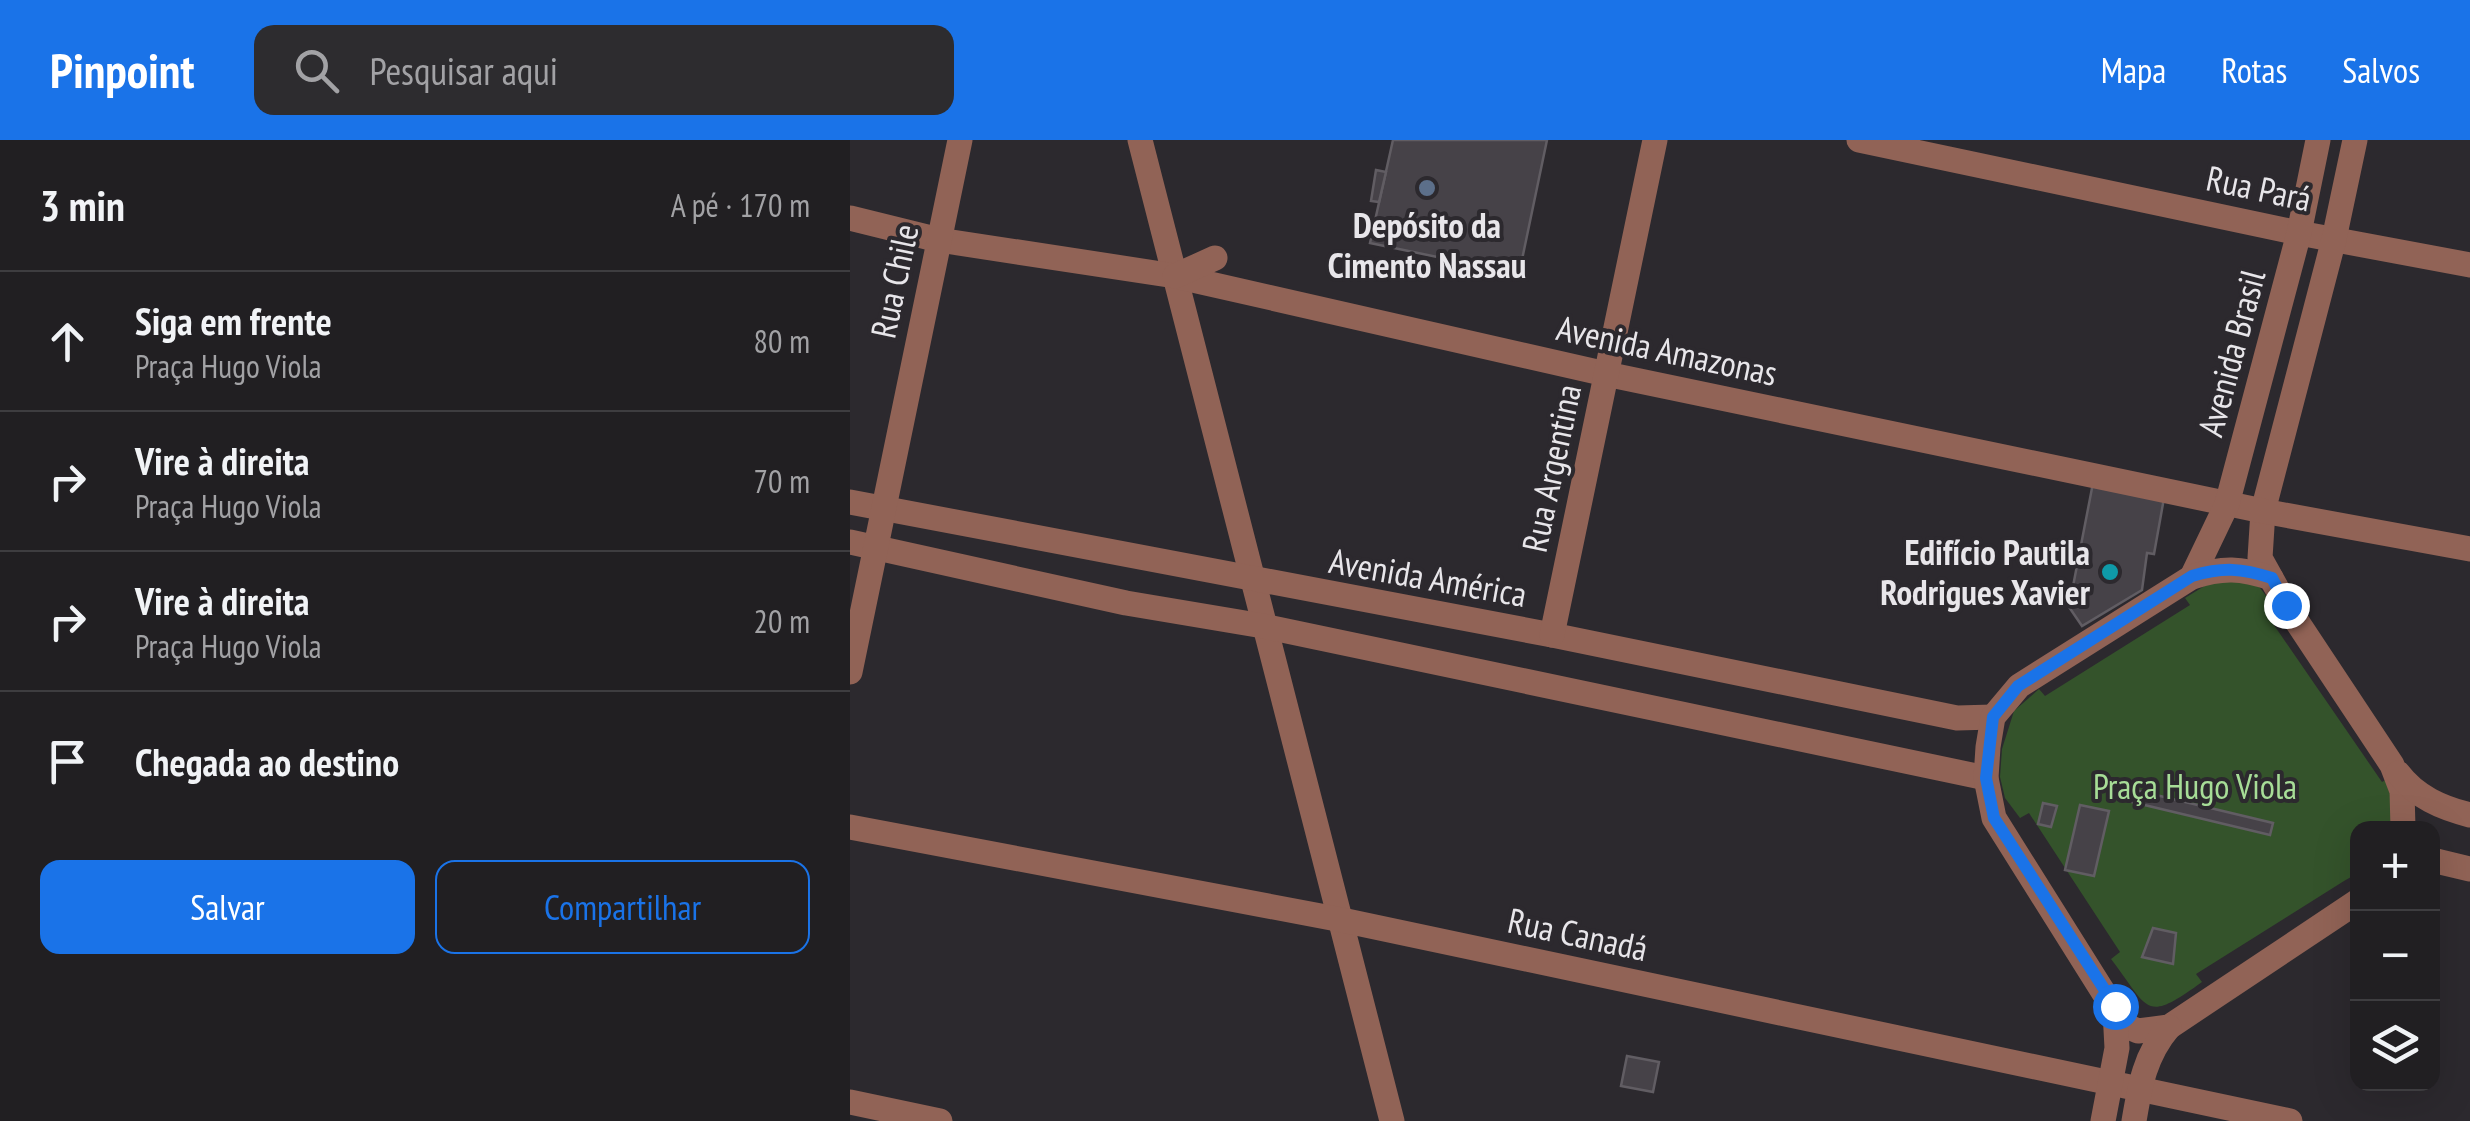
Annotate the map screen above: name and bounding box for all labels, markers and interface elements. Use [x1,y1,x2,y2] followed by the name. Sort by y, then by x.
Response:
[254,25,954,115] search box
[50,39,194,101] text: Pinpoint
[289,43,344,98] icon: search
[369,46,558,95] text: Pesquisar aqui
[2101,47,2166,93] text: Mapa
[2221,47,2287,93] text: Rotas
[2342,47,2420,93] text: Salvos
[2202,154,2316,222] street label: Rua Pará
[1416,177,1438,199] marker: Depósito da Cimento Nassau
[40,178,125,233] text: 3 min
[671,184,810,226] text: A pé · 170 m
[1328,202,1526,288] place label: Depósito da Cimento Nassau
[860,220,928,342] street label: Rua Chile
[2187,265,2275,441] street label: Avenida Brasil
[135,296,332,345] text: Siga em frente
[1553,304,1781,396] street label: Avenida Amazonas
[40,314,95,369] icon: ahead
[754,320,810,362] text: 80 m
[135,345,322,387] text: Praça Hugo Viola
[1511,380,1591,556] street label: Rua Argentina
[135,436,310,485] text: Vire à direita
[40,454,95,509] icon: right
[754,460,810,502] text: 70 m
[135,485,322,527] text: Praça Hugo Viola
[1880,529,2091,615] place label: Edifício Pautila Rodrigues Xavier
[1326,537,1530,617] street label: Avenida América
[2099,561,2121,583] marker: Edifício Pautila Rodrigues Xavier
[135,576,310,625] text: Vire à direita
[2264,583,2310,629] route end
[40,594,95,649] icon: right
[754,600,810,642] text: 20 m
[135,625,322,667] text: Praça Hugo Viola
[40,734,95,789] icon: arrive
[135,737,399,786] text: Chegada ao destino
[2093,763,2297,809] park label: Praça Hugo Viola
[2350,821,2440,1091] map controls
[2350,821,2440,911] button: +
[40,860,415,954] button: Salvar
[435,860,810,954] button: Compartilhar
[1504,897,1652,971] street label: Rua Canadá
[2350,911,2440,1001] button: −
[2093,984,2139,1030] route start
[2350,1001,2440,1091] button: layers

